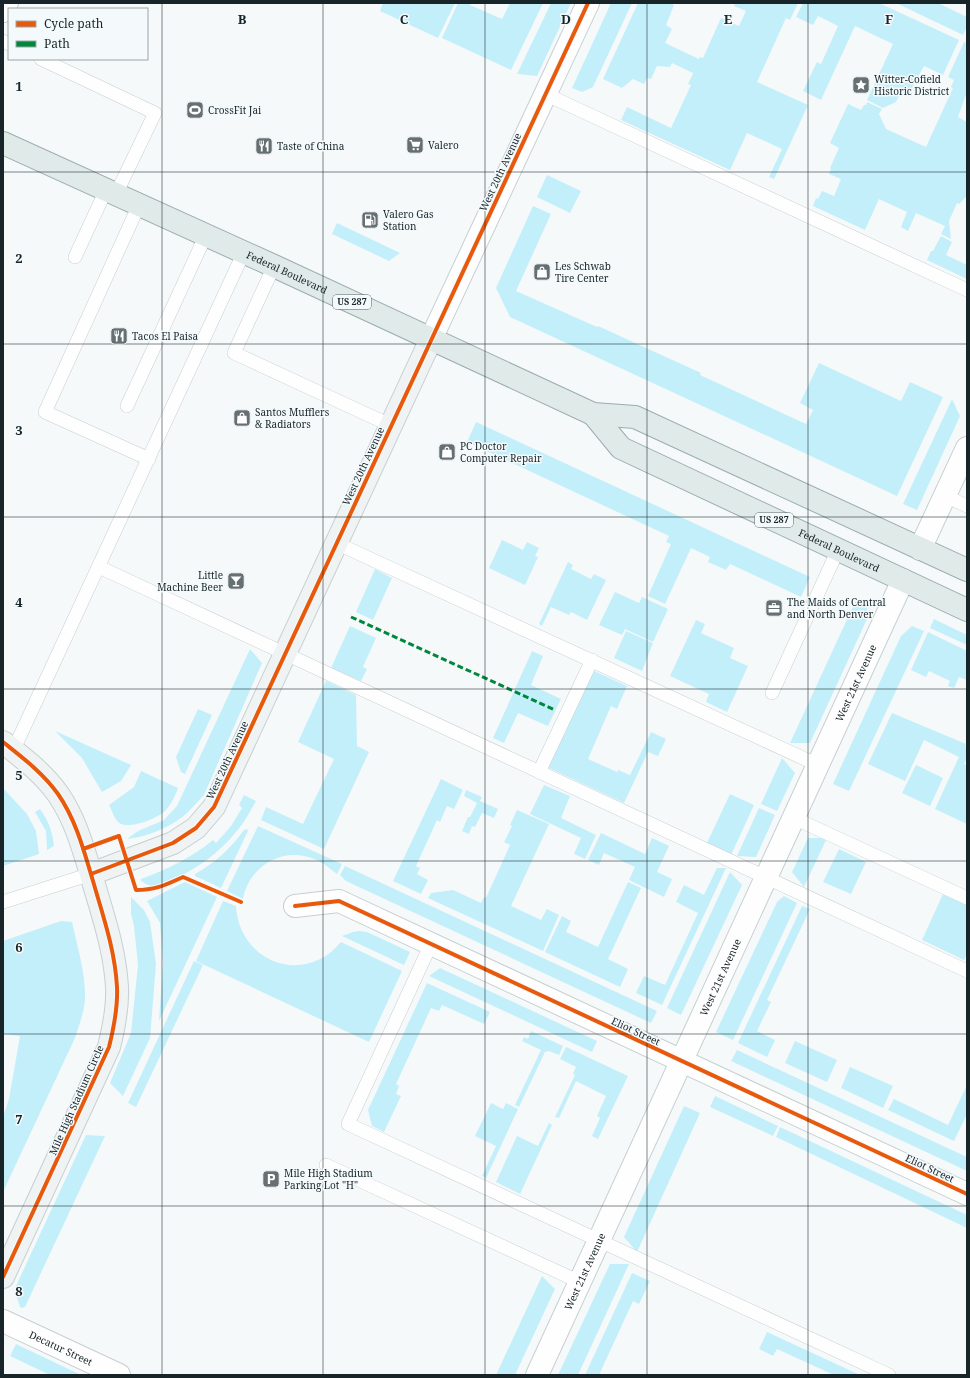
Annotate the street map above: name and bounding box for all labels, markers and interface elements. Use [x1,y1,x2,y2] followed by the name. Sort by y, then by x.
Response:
[8,8,148,60] legend
[238,10,247,28] text: B
[400,10,409,28] text: C
[561,10,571,28] text: D
[724,10,733,28] text: E
[885,10,893,28] text: F
[44,15,104,32] text: Cycle path
[44,35,70,52] text: Path
[874,72,950,98] place label: Witter-Cofield Historic District
[851,75,871,95] place icon: Witter-Cofield Historic District
[15,77,23,95] text: 1
[185,100,205,120] sports icon: CrossFit Jai
[208,103,262,117] place label: CrossFit Jai
[476,130,524,214] street label: West 20th Avenue
[405,135,425,155] supermarket icon: Valero
[254,136,274,156] restaurant icon: Taste of China
[428,138,459,152] place label: Valero
[277,139,345,153] place label: Taste of China
[383,207,434,233] place label: Valero Gas Station
[360,210,380,230] fuel station icon: Valero Gas Station
[244,247,330,297] street label: Federal Boulevard
[15,249,23,267] text: 2
[555,259,611,285] place label: Les Schwab Tire Center
[532,262,552,282] shop icon: Les Schwab Tire Center
[333,295,371,309] road number: US 287
[109,326,129,346] restaurant icon: Tacos El Paisa
[132,329,199,343] place label: Tacos El Paisa
[255,405,330,431] place label: Santos Mufflers & Radiators
[232,408,252,428] shop icon: Santos Mufflers & Radiators
[15,421,23,439] text: 3
[339,424,387,508] street label: West 20th Avenue
[460,439,542,465] place label: PC Doctor Computer Repair
[437,442,457,462] shop icon: PC Doctor Computer Repair
[755,513,793,527] road number: US 287
[797,525,882,575] street label: Federal Boulevard
[157,568,223,594] place label: Little Machine Beer
[226,571,246,591] bar icon: Little Machine Beer
[15,593,23,611] text: 4
[787,595,886,621] place label: The Maids of Central and North Denver
[764,598,784,618] office icon: The Maids of Central and North Denver
[832,642,879,724] street label: West 21st Avenue
[203,718,251,802] street label: West 20th Avenue
[15,766,23,784] text: 5
[696,936,744,1018] street label: West 21st Avenue
[15,938,23,956] text: 6
[609,1014,663,1049] street label: Eliot Street
[45,1043,107,1157] street label: Mile High Stadium Circle
[15,1110,23,1128] text: 7
[903,1151,957,1186] street label: Eliot Street
[284,1166,373,1192] place label: Mile High Stadium Parking Lot "H"
[261,1169,281,1189] parking icon: Mile High Stadium Parking Lot "H"
[561,1231,608,1312] street label: West 21st Avenue
[15,1282,23,1300] text: 8
[27,1327,95,1369] street label: Decatur Street

